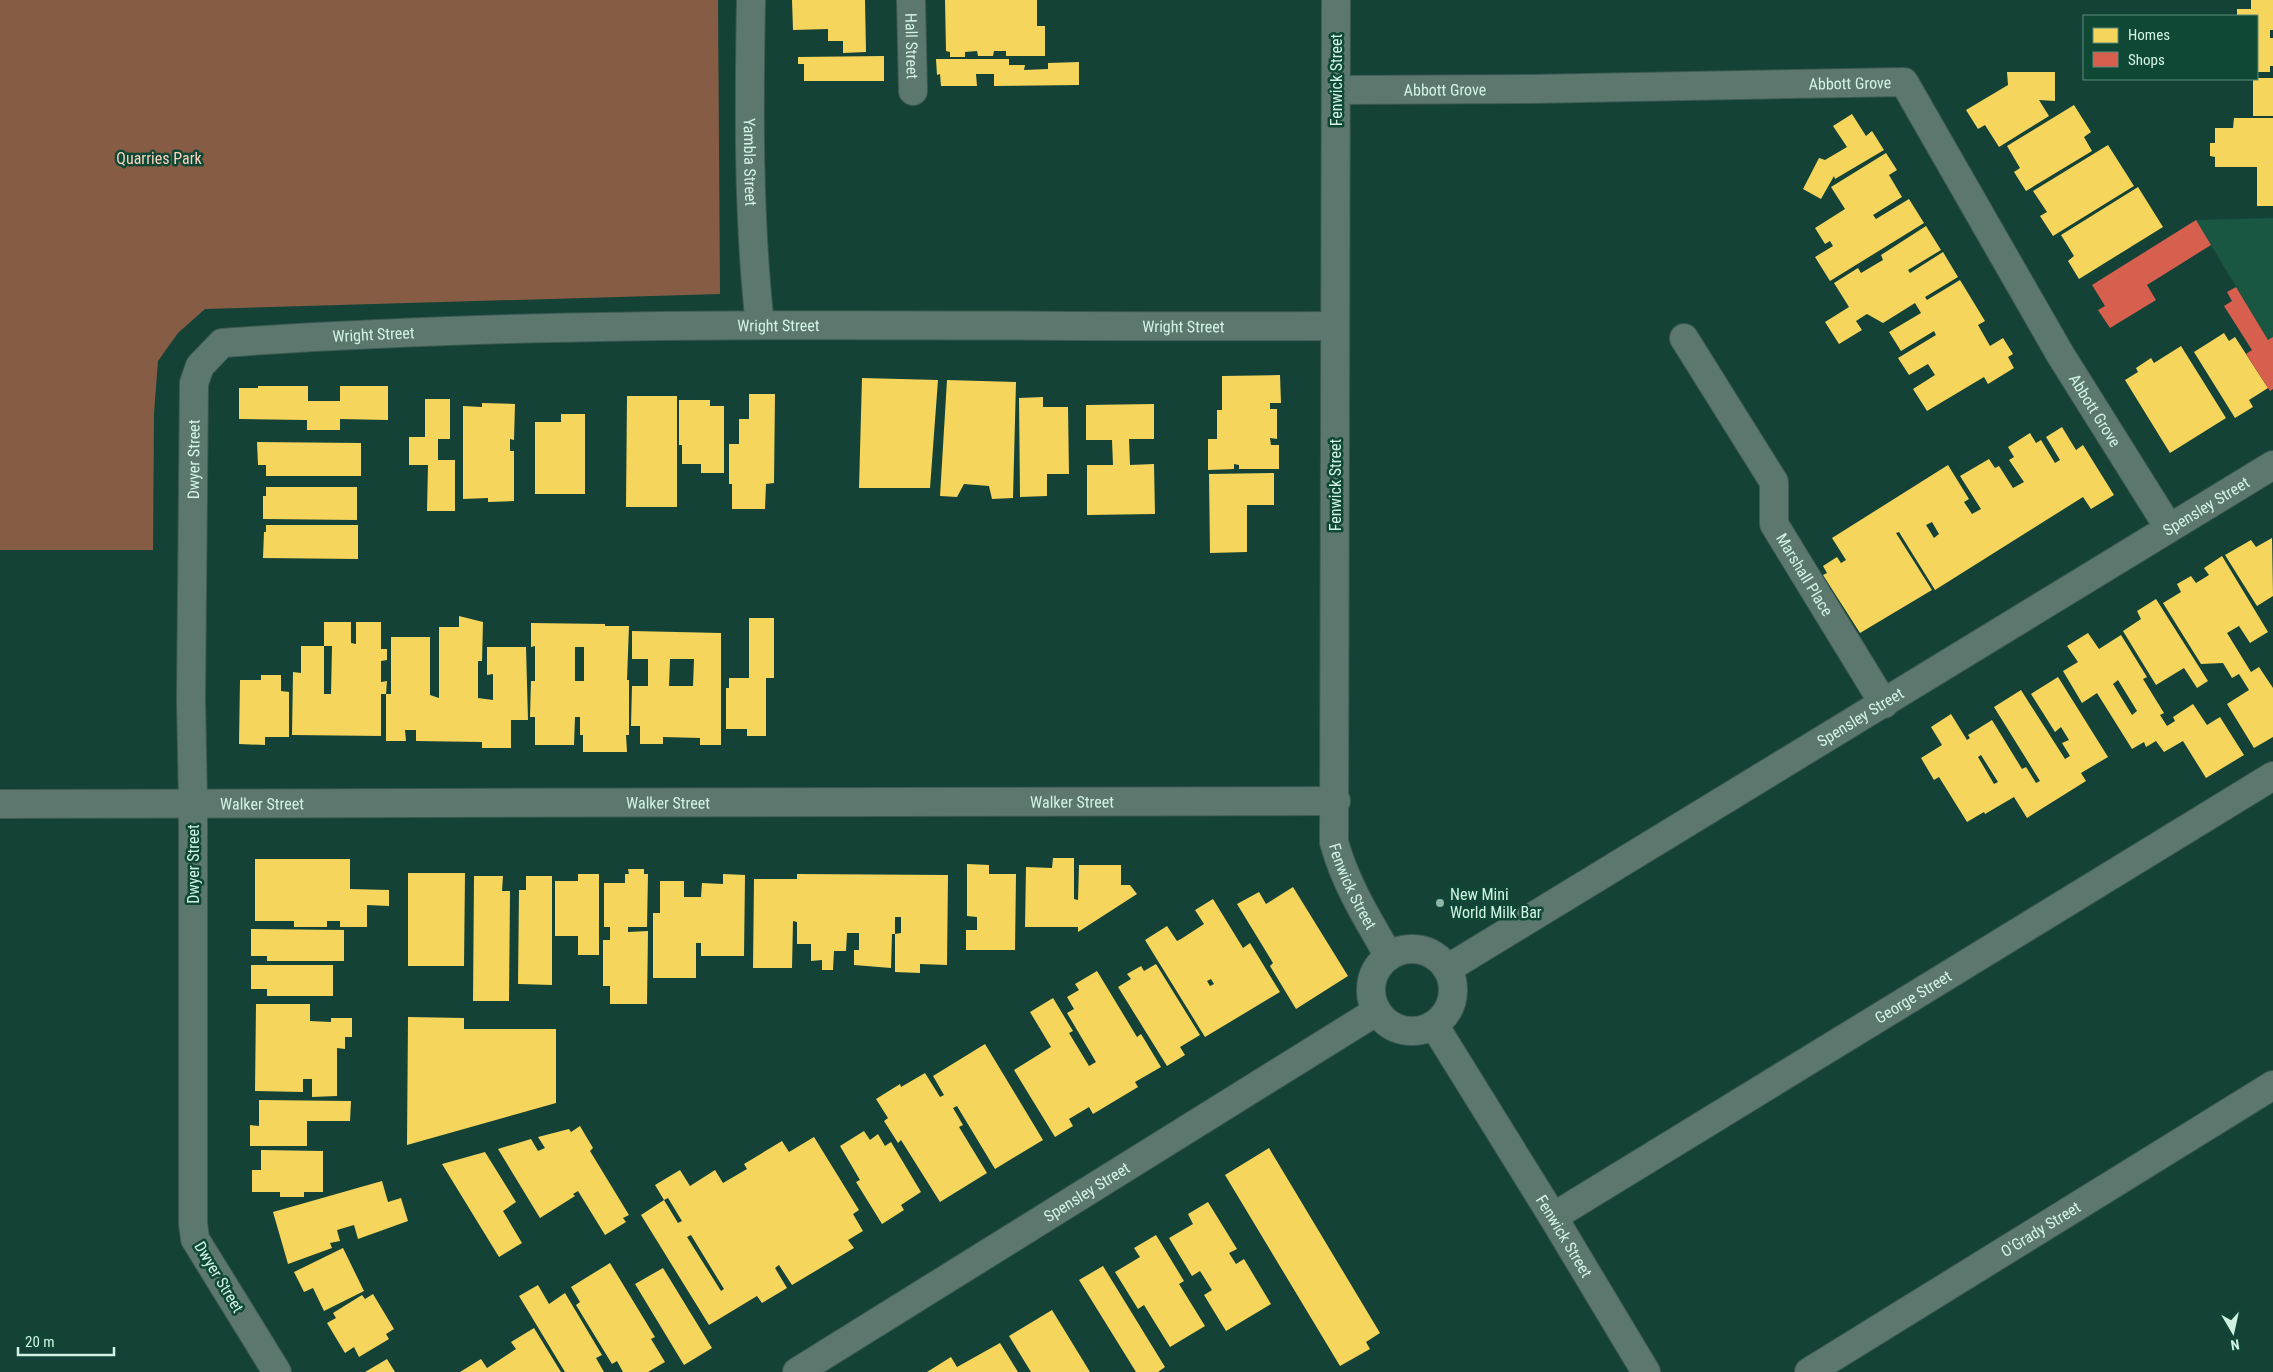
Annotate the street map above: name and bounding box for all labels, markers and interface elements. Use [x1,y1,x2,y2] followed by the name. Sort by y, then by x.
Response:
[902,13,922,80] street label: Hall Street
[2083,15,2258,80] legend
[2128,26,2170,44] text: Homes
[1327,33,1346,126] street label: Fenwick Street
[2128,51,2165,69] text: Shops
[1809,73,1891,93] street label: Abbott Grove
[1404,80,1486,99] street label: Abbott Grove
[740,118,761,207] street label: Yambla Street
[116,149,203,168] park label: Quarries Park
[737,316,820,335] street label: Wright Street
[1142,317,1225,336] street label: Wright Street
[332,323,415,346] street label: Wright Street
[2065,370,2125,450] street label: Abbott Grove
[183,419,203,499] street label: Dwyer Street
[1326,438,1345,531] street label: Fenwick Street
[2159,472,2253,539] street label: Spensley Street
[1772,530,1837,619] street label: Marshall Place
[1814,683,1907,750] street label: Spensley Street
[1030,792,1114,811] street label: Walker Street
[626,793,710,812] street label: Walker Street
[220,794,304,813] street label: Walker Street
[184,824,203,904] street label: Dwyer Street
[1325,841,1381,933] street label: Fenwick Street
[1450,885,1542,922] place label: New Mini World Milk Bar
[1434,897,1446,909] marker: New Mini World Milk Bar
[1871,966,1955,1027] street label: George Street
[1040,1158,1133,1226] street label: Spensley Street
[1532,1191,1596,1281] street label: Fenwick Street
[1997,1197,2084,1261] street label: O'Grady Street
[190,1238,248,1316] street label: Dwyer Street
[2208,1307,2258,1357] north arrow
[18,1324,114,1356] scale bar
[25,1333,55,1351] text: 20 m
[2230,1336,2241,1353] text: N

